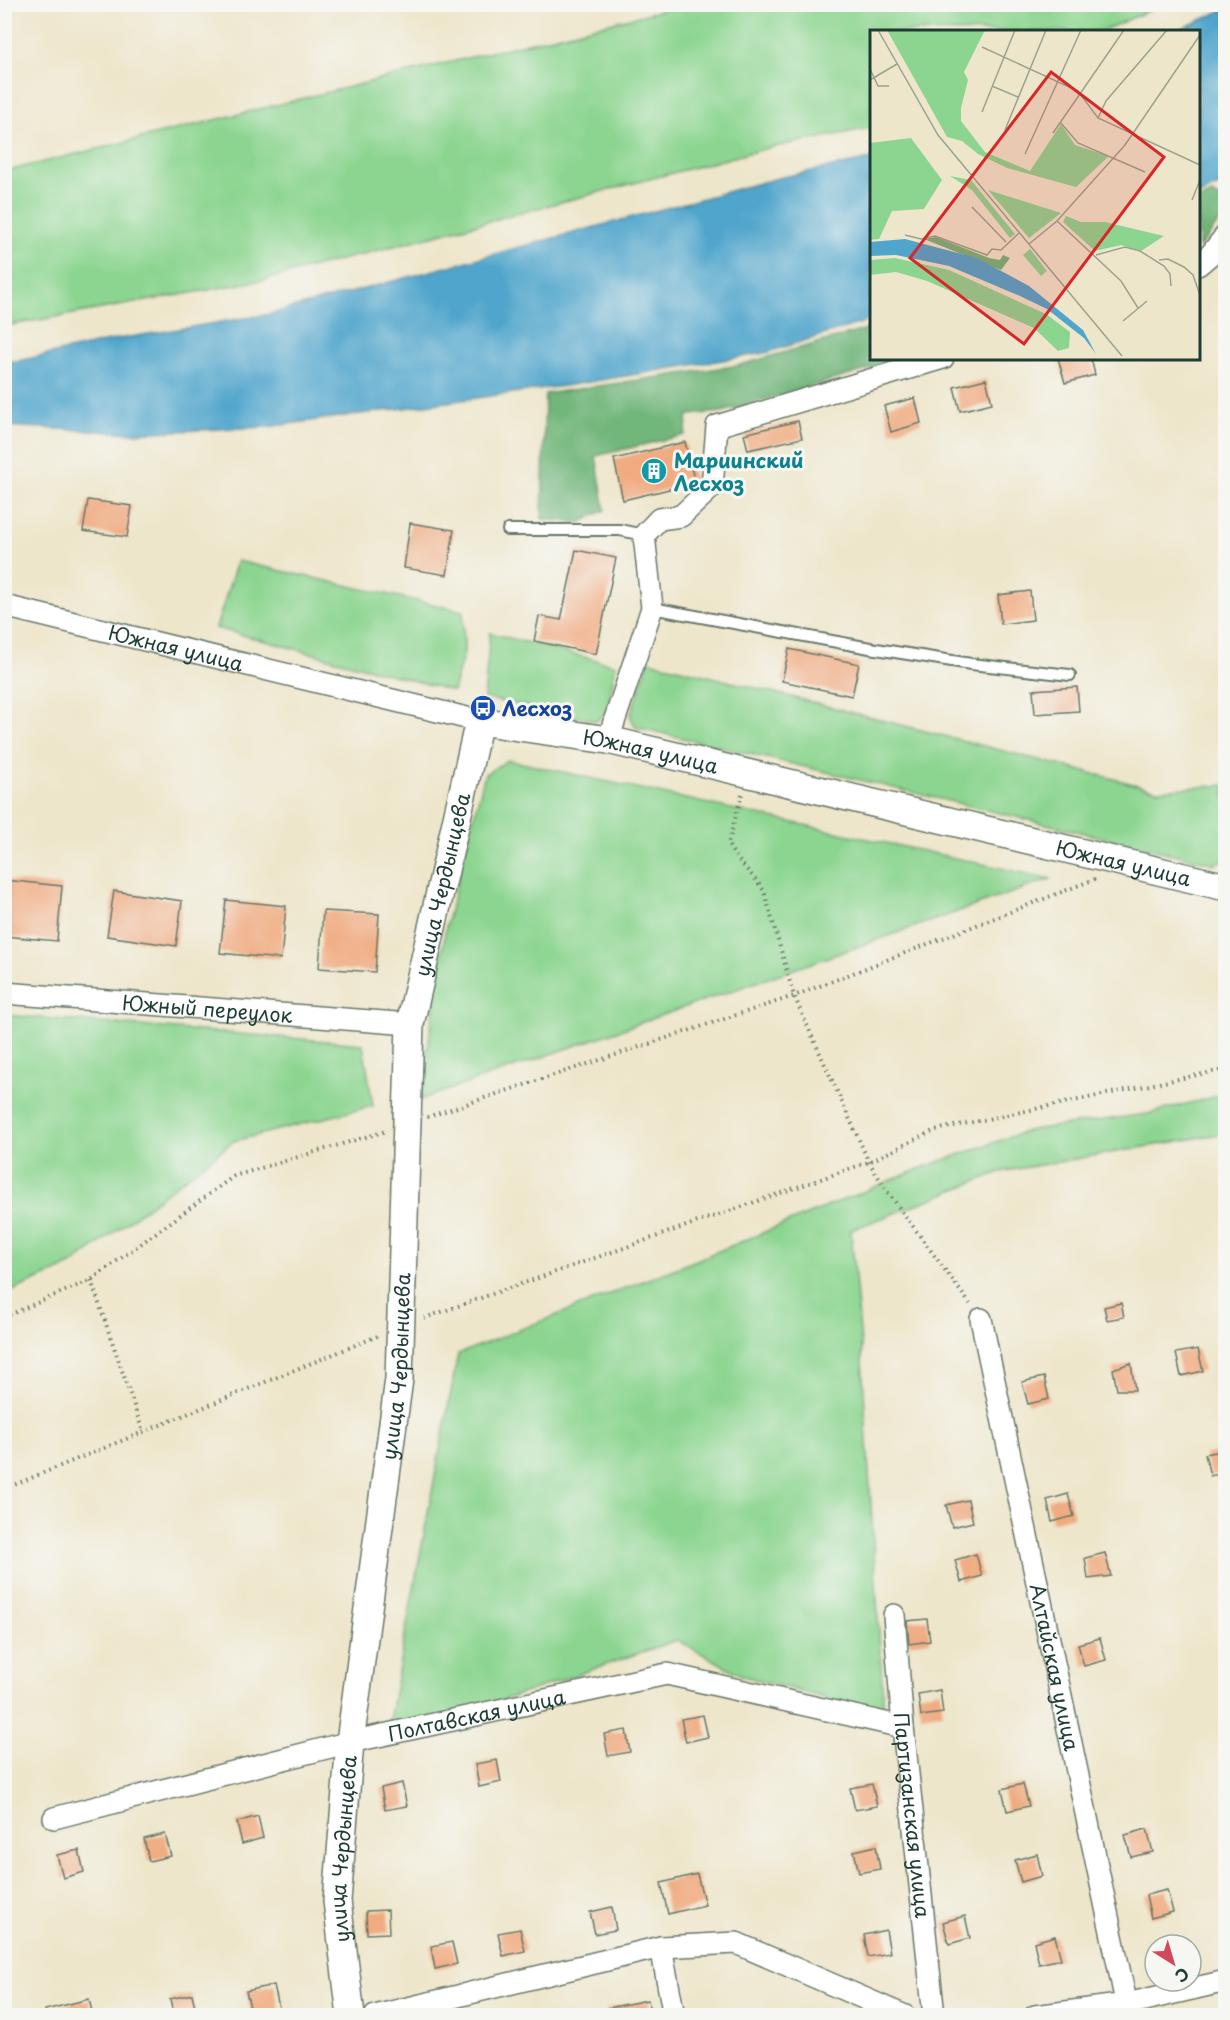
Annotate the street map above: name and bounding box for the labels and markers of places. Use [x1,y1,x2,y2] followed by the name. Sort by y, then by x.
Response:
[674,445,804,498] place label: Мариинский Лесхоз
[639,456,669,486] building icon: Мариинский Лесхоз
[468,693,498,723] bus stop icon: Лесхоз
[502,693,572,723] place label: Лесхоз

